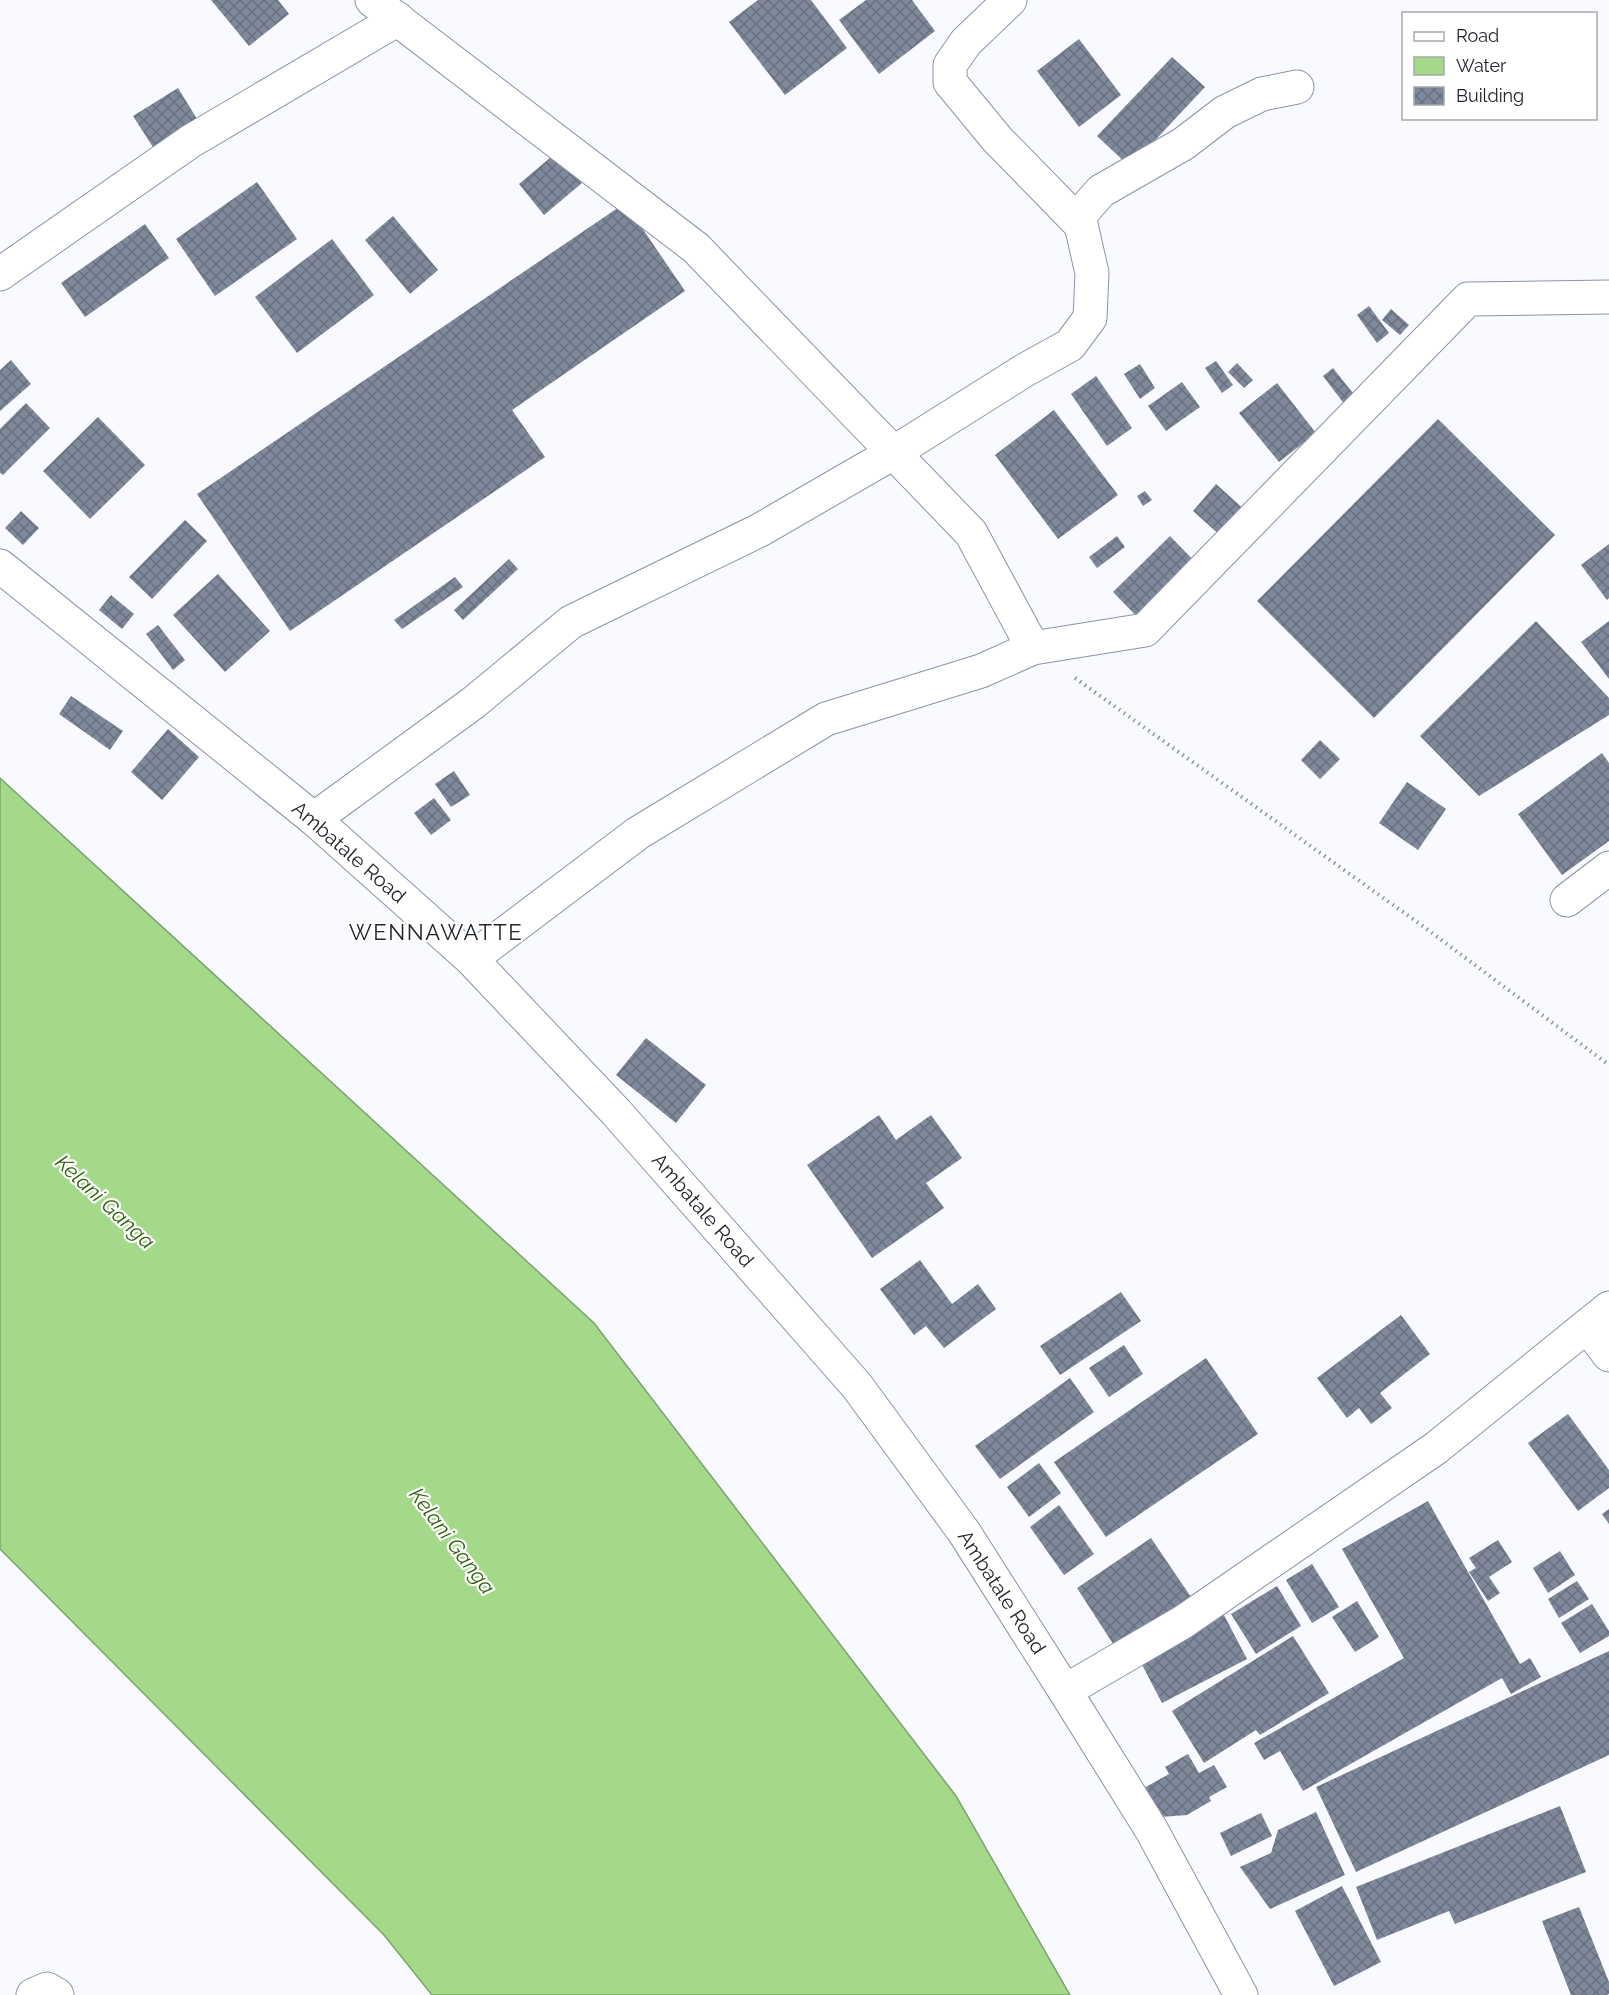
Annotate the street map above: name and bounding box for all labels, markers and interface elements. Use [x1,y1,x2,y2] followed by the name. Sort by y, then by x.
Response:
[1402,12,1597,120] legend
[1456,25,1499,46] text: Road
[1456,55,1507,76] text: Water
[1456,85,1524,106] text: Building
[287,796,411,908] street label: Ambatale Road
[349,919,523,945] district label: WENNAWATTE
[647,1148,759,1272] street label: Ambatale Road
[50,1149,160,1254] water label: Kelani Ganga
[404,1483,501,1599] water label: Kelani Ganga
[953,1526,1051,1658] street label: Ambatale Road

